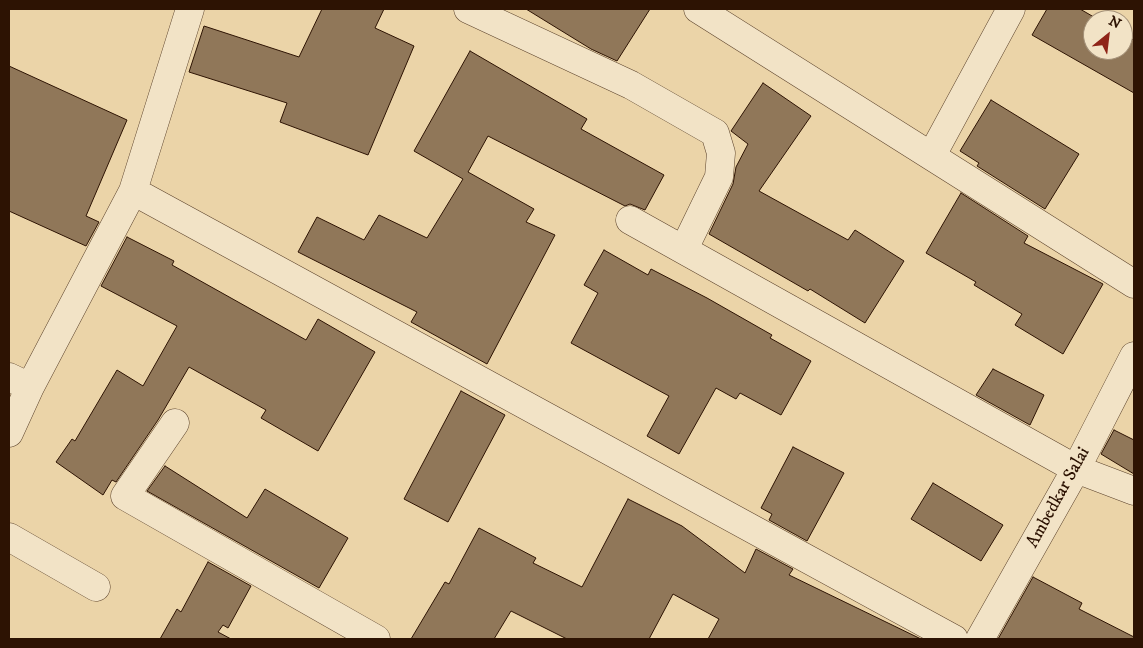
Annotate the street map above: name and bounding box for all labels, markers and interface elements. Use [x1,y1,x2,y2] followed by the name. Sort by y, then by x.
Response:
[1083,10,1133,60] north arrow
[1105,12,1124,33] text: N
[1022,444,1096,552] street label: Ambedkar Salai

